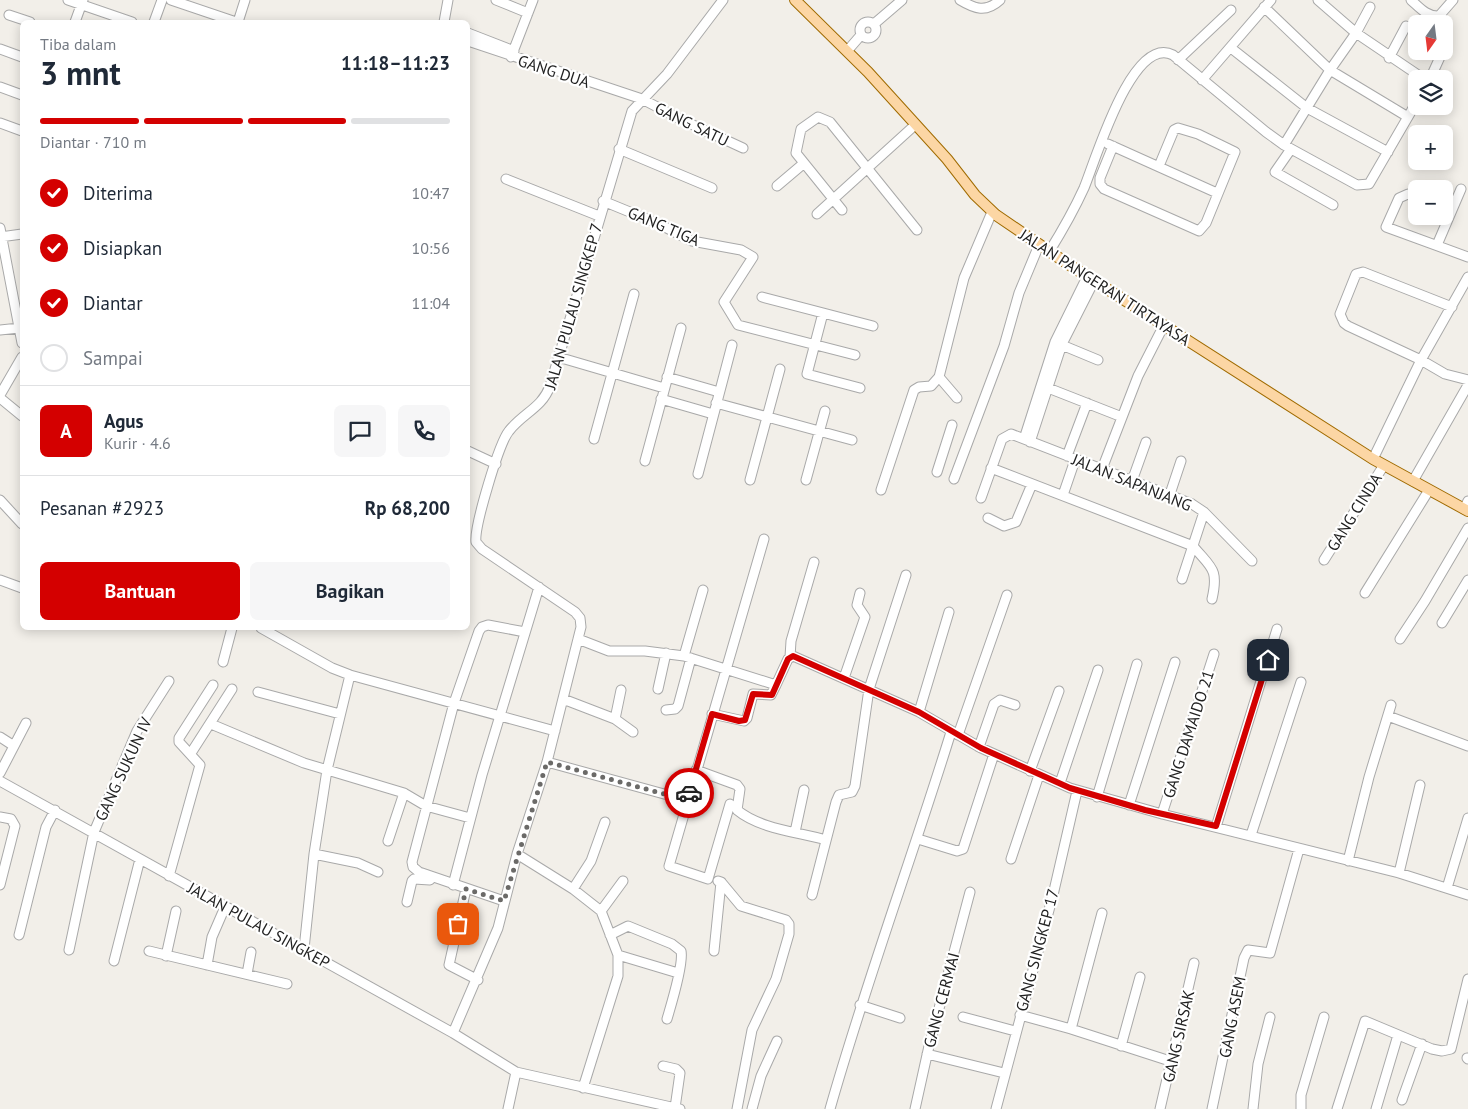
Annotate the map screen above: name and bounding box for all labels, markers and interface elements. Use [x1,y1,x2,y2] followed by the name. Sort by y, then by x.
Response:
[1408,15,1452,60] north arrow
[1408,15,1453,225] map controls
[40,34,116,54] text: Tiba dalam
[516,50,593,92] street label: GANG DUA
[341,51,450,75] text: 11:18–11:23
[40,52,121,94] text: 3 mnt
[1408,70,1453,115] button: layers
[652,97,732,151] street label: GANG SATU
[1408,125,1453,170] button: +
[40,132,146,152] text: Diantar · 710 m
[40,179,68,207] icon: check
[1408,180,1453,225] button: −
[83,181,153,205] text: Diterima
[412,183,450,203] text: 10:47
[625,202,704,250] street label: GANG TIGA
[539,221,606,392] street label: JALAN PULAU SINGKEP 7
[1015,224,1195,350] street label: JALAN PANGERAN TIRTAYASA
[40,234,68,262] icon: check
[83,236,162,260] text: Disiapkan
[412,238,450,258] text: 10:56
[40,289,68,317] icon: check
[83,291,143,315] text: Diantar
[412,293,450,313] text: 11:04
[83,346,143,370] text: Sampai
[334,405,386,457] button: chat
[398,405,450,457] button: phone
[104,409,144,433] text: Agus
[60,419,72,443] text: A
[104,433,171,453] text: Kurir · 4.6
[1068,449,1195,515] street label: JALAN SAPANJANG
[1322,469,1386,555] street label: GANG CINDA
[40,496,164,520] text: Pesanan #2923
[365,496,450,520] text: Rp 68,200
[40,562,240,620] button: Bantuan
[250,562,450,620] button: Bagikan
[1247,639,1289,681] pin
[1254,646,1282,674] icon: home
[1158,668,1218,800] street label: GANG DAMAIDO 21
[90,713,156,824] street label: GANG SUKUN IV
[664,768,714,818] courier
[675,779,703,807] icon: car
[183,877,334,972] street label: JALAN PULAU SINGKEP
[1011,887,1063,1013] street label: GANG SINGKEP 17
[437,903,479,945] pin
[444,910,472,938] icon: bag
[919,950,963,1050] street label: GANG CERMAI
[1214,975,1250,1059] street label: GANG ASEM
[1158,988,1198,1084] street label: GANG SIRSAK

